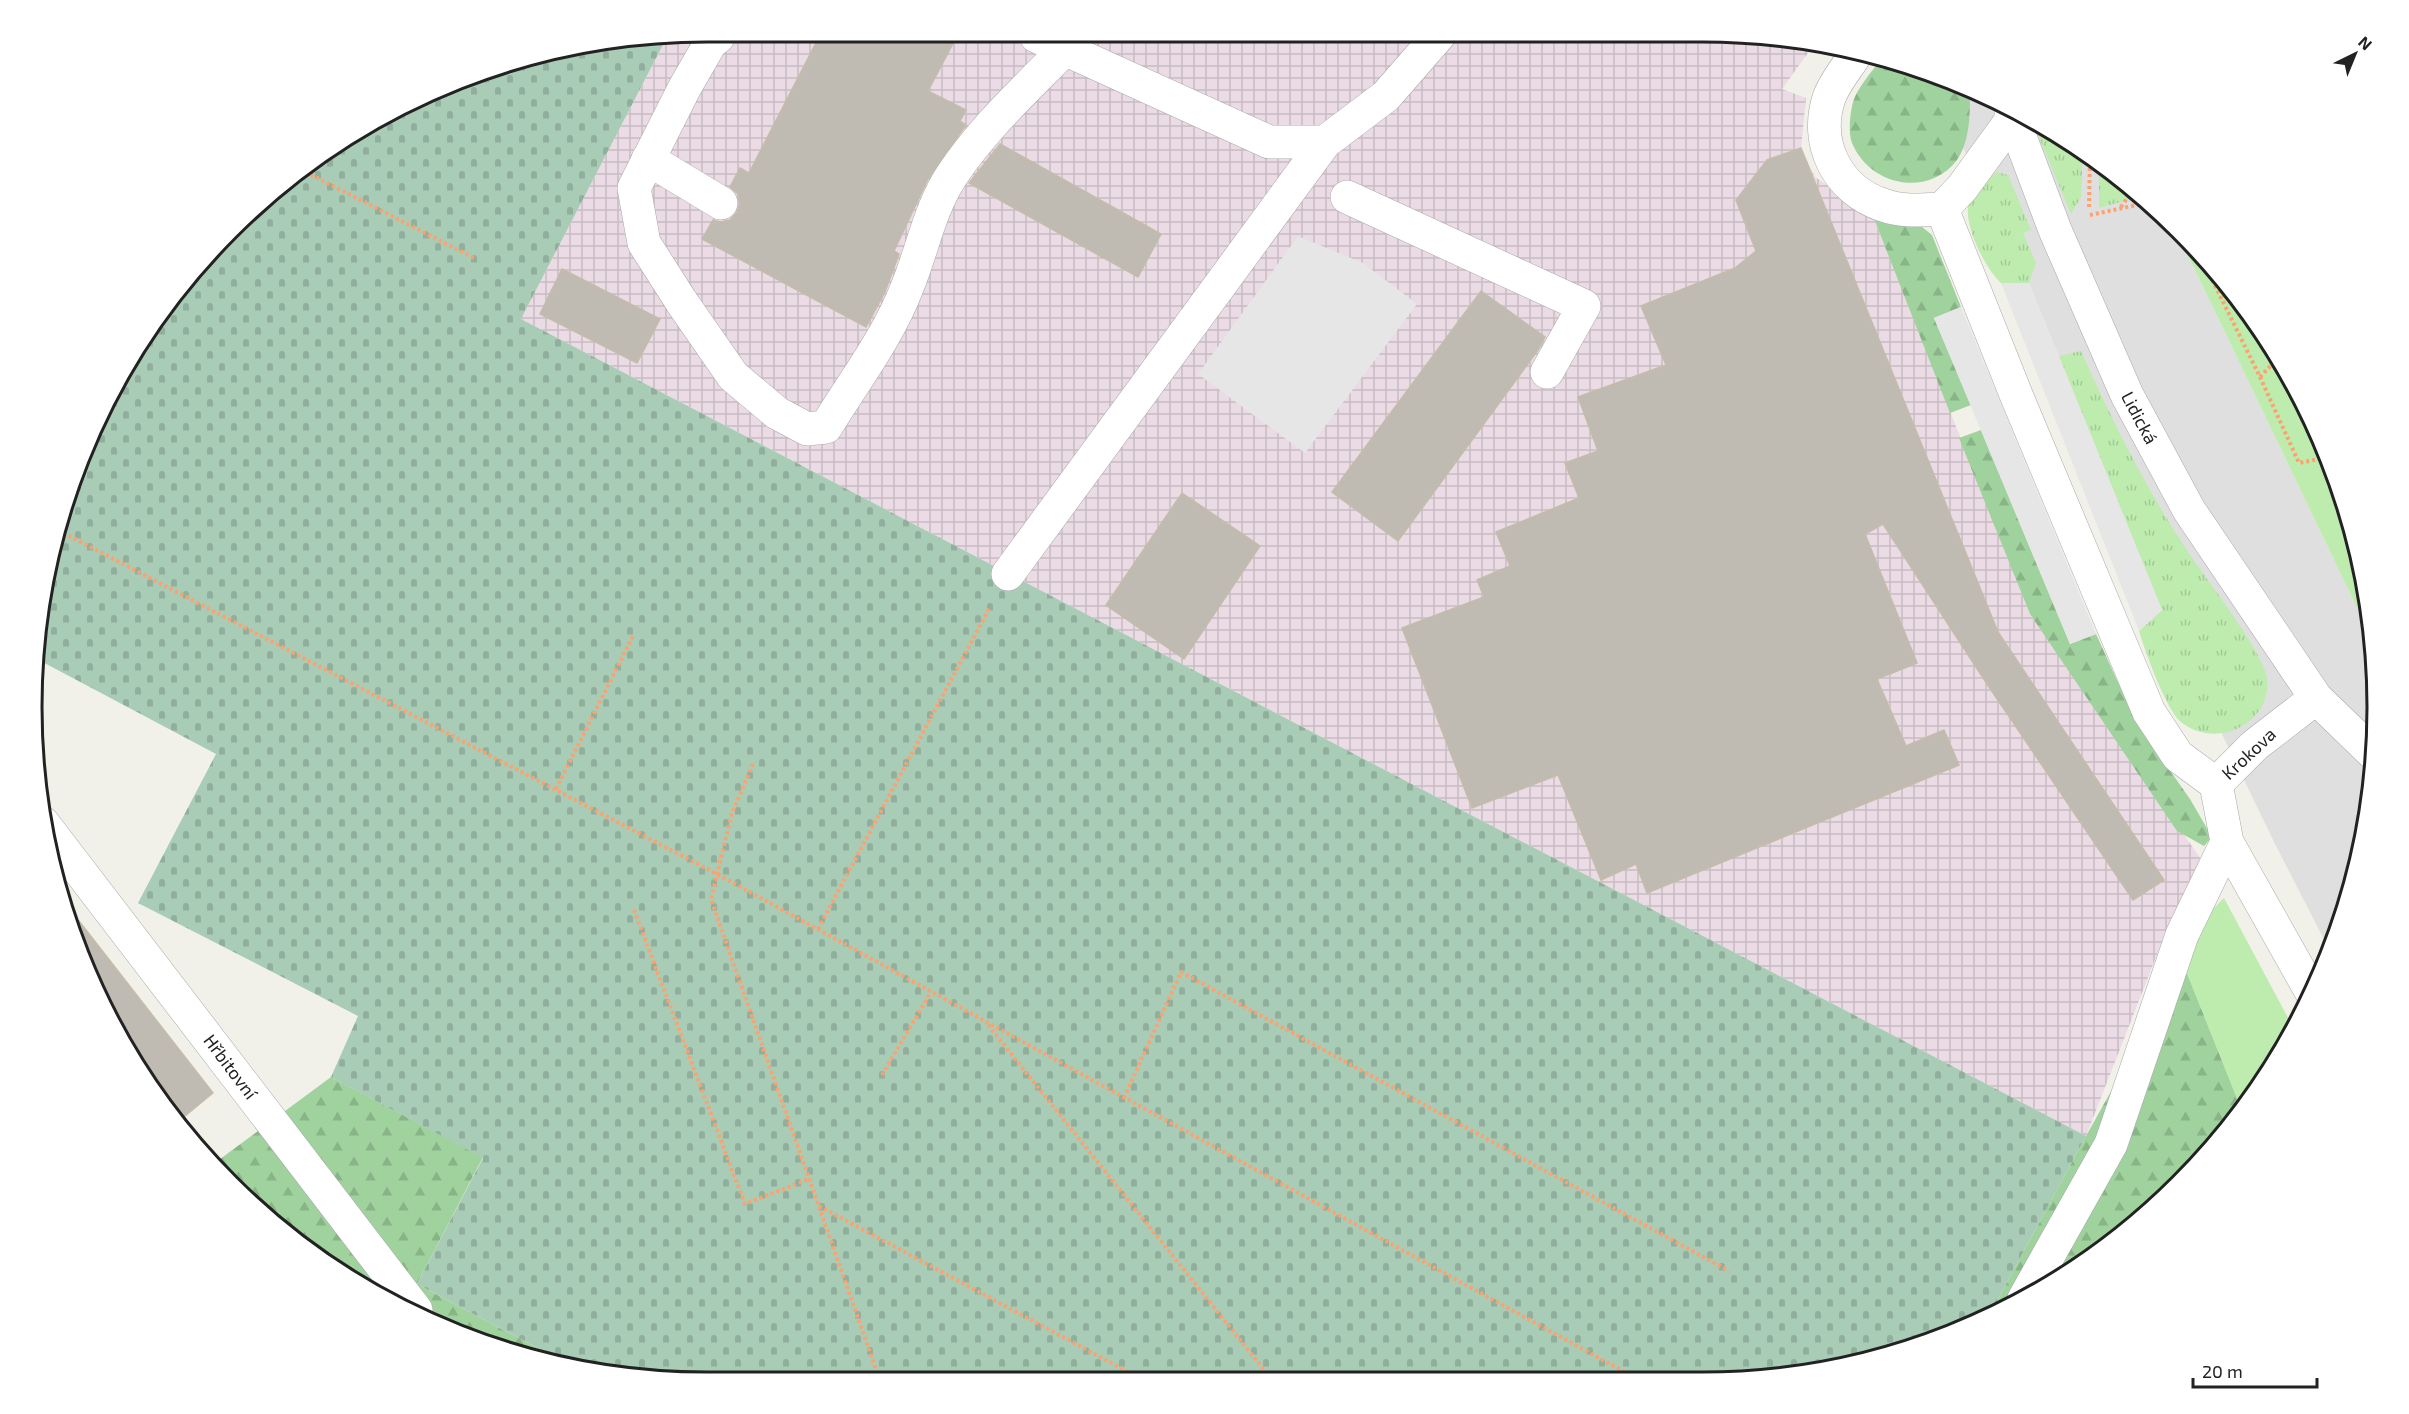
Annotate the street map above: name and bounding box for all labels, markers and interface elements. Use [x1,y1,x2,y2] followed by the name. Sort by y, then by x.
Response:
[2325,24,2385,84] north arrow
[2355,32,2376,54] text: N
[2117,387,2163,448] street label: Lidická
[2217,723,2280,784] street label: Krokova
[199,1030,263,1104] street label: Hřbitovní
[2193,1351,2318,1389] scale bar
[2202,1360,2243,1382] text: 20 m

